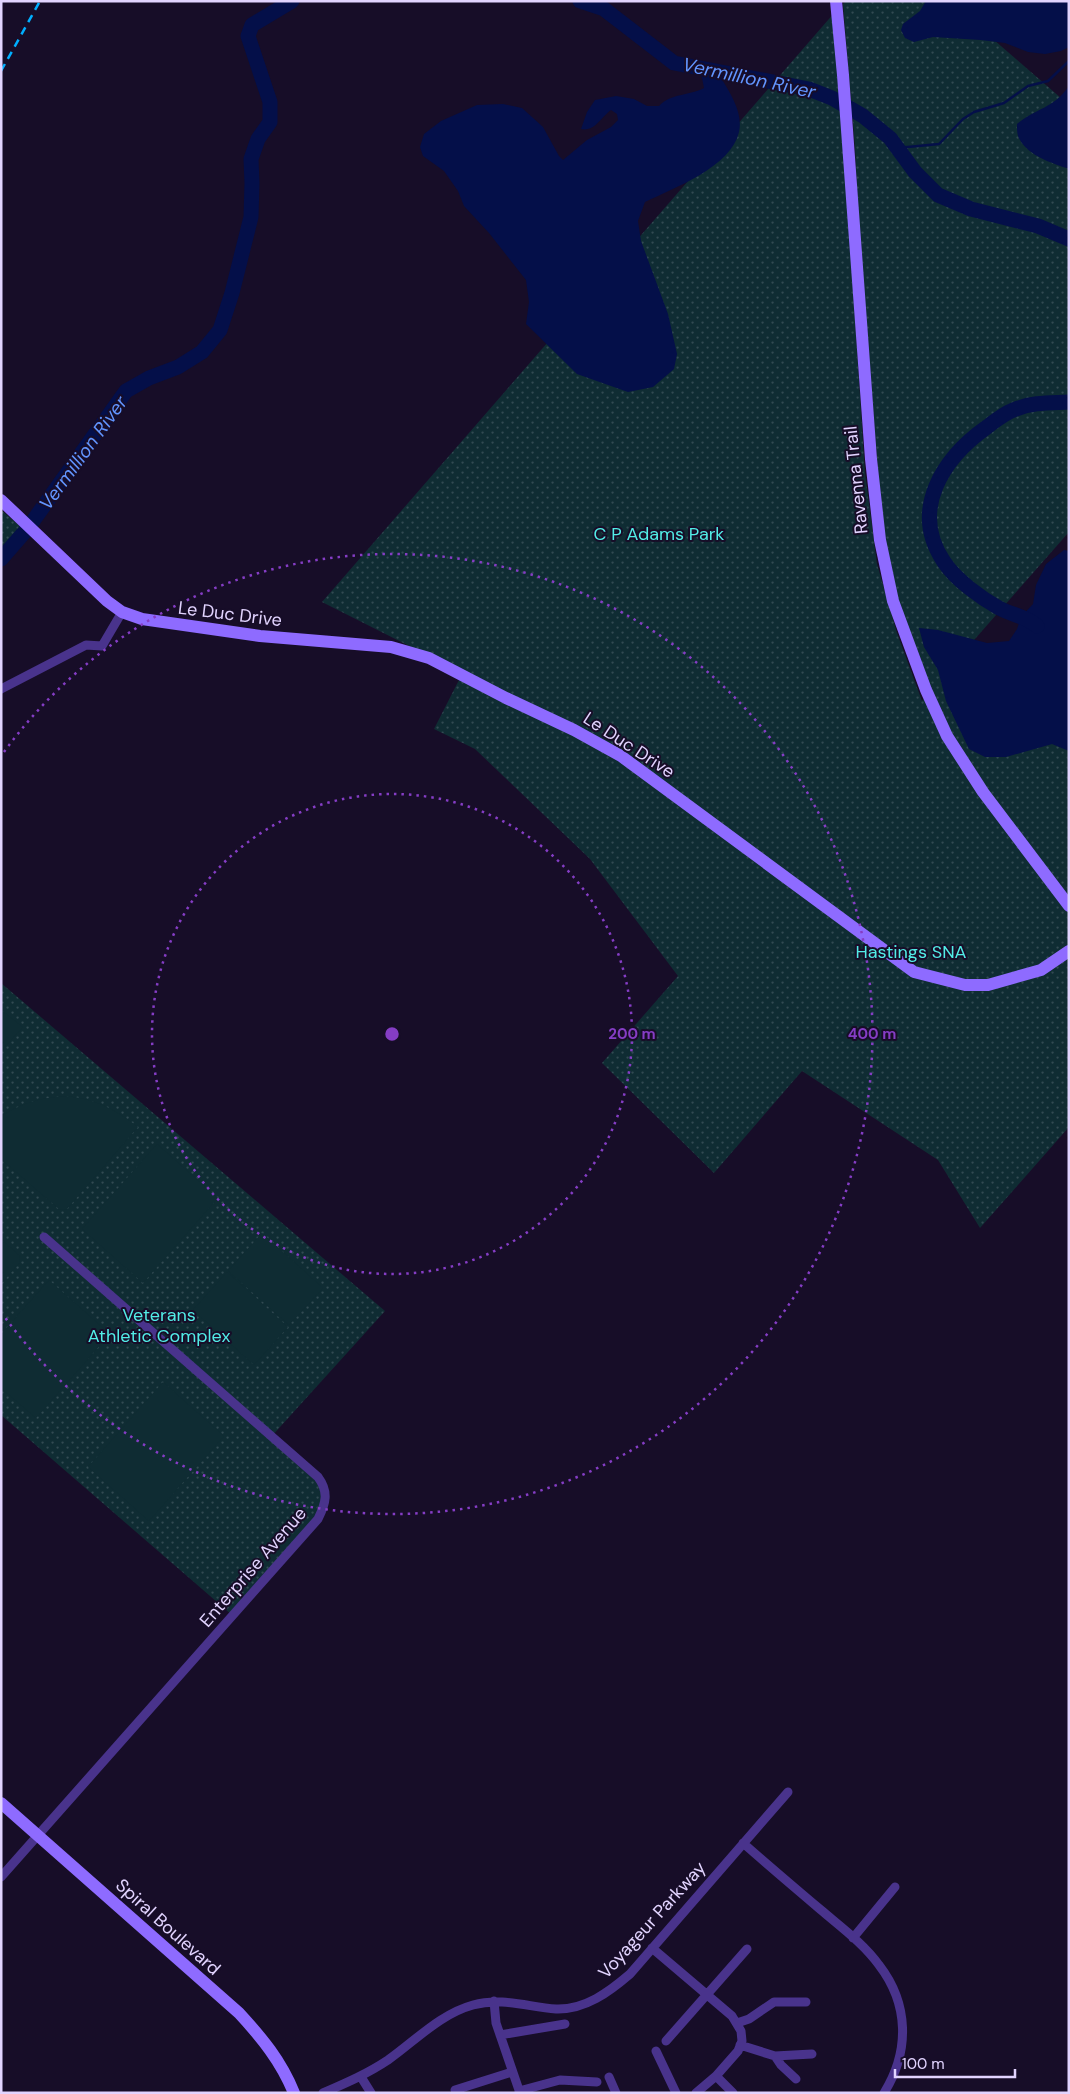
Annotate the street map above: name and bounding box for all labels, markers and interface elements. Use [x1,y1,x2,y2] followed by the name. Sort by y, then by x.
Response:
[680,52,819,105] water label: Vermillion River
[33,390,133,515] water label: Vermillion River
[838,425,874,535] street label: Ravenna Trail
[594,522,724,546] park label: C P Adams Park
[177,596,283,632] street label: Le Duc Drive
[579,706,679,784] street label: Le Duc Drive
[855,940,967,964] park label: Hastings SNA
[608,1024,656,1044] text: 200 m
[848,1024,896,1044] text: 400 m
[383,1025,401,1043] centre of rings
[88,1303,230,1348] park label: Veterans Athletic Complex
[194,1502,312,1632] street label: Enterprise Avenue
[593,1856,711,1984] street label: Voyageur Parkway
[110,1873,226,1981] street label: Spiral Boulevard
[895,2046,1015,2078] scale bar
[902,2054,945,2074] text: 100 m

